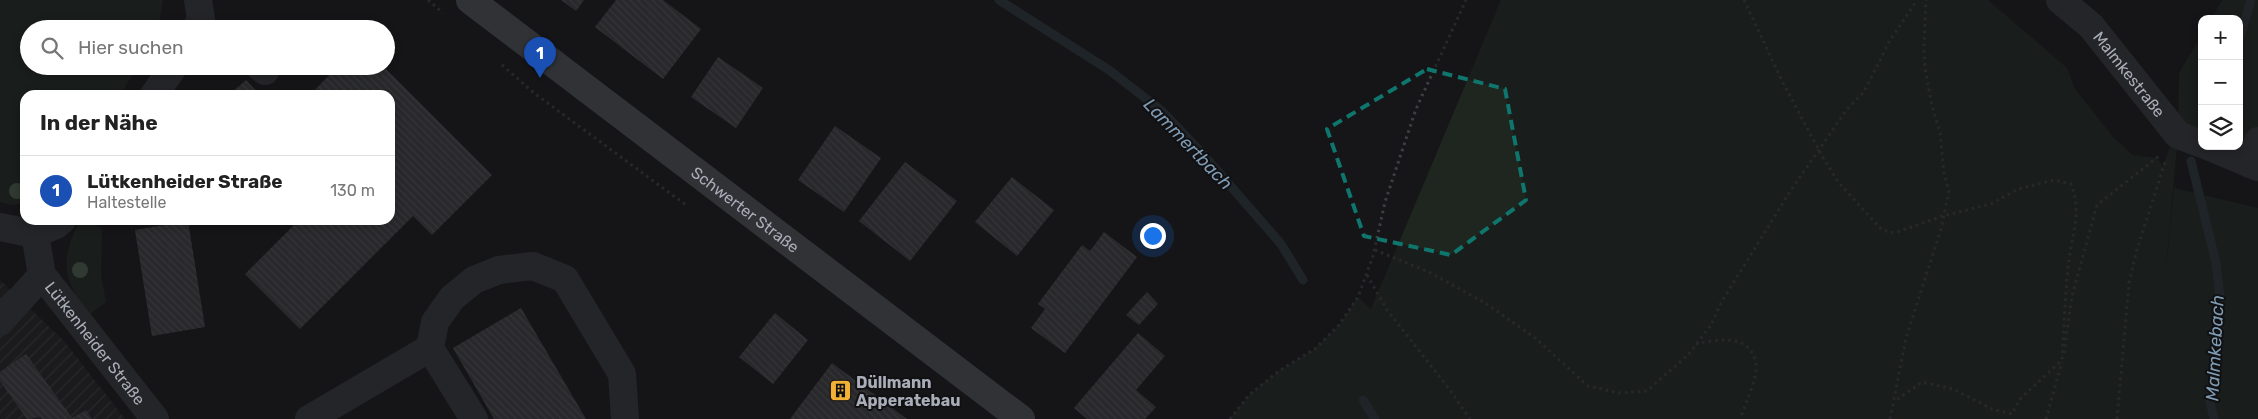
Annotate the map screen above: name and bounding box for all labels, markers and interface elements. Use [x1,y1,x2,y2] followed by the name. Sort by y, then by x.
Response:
[2198,15,2243,150] map controls
[2198,15,2243,60] button: +
[20,20,395,75] search box
[2089,28,2169,121] street label: Malmkestraße
[38,34,66,62] icon: search
[78,36,184,59] text: Hier suchen
[524,37,556,78] pin: 1
[2198,60,2243,105] button: −
[1139,94,1237,194] water label: Lammertbach
[2198,105,2243,150] button: layers
[40,110,158,135] text: In der Nähe
[687,163,803,257] street label: Schwerter Straße
[87,170,283,193] text: Lütkenheider Straße
[52,181,60,200] text: 1
[330,181,375,200] text: 130 m
[87,193,166,212] text: Haltestelle
[1140,223,1166,249] your location
[41,278,149,409] street label: Lütkenheider Straße
[2201,294,2229,402] water label: Malmkebach
[856,373,960,410] place label: Düllmann Apperatebau
[828,379,852,403] building icon: Düllmann Apperatebau

